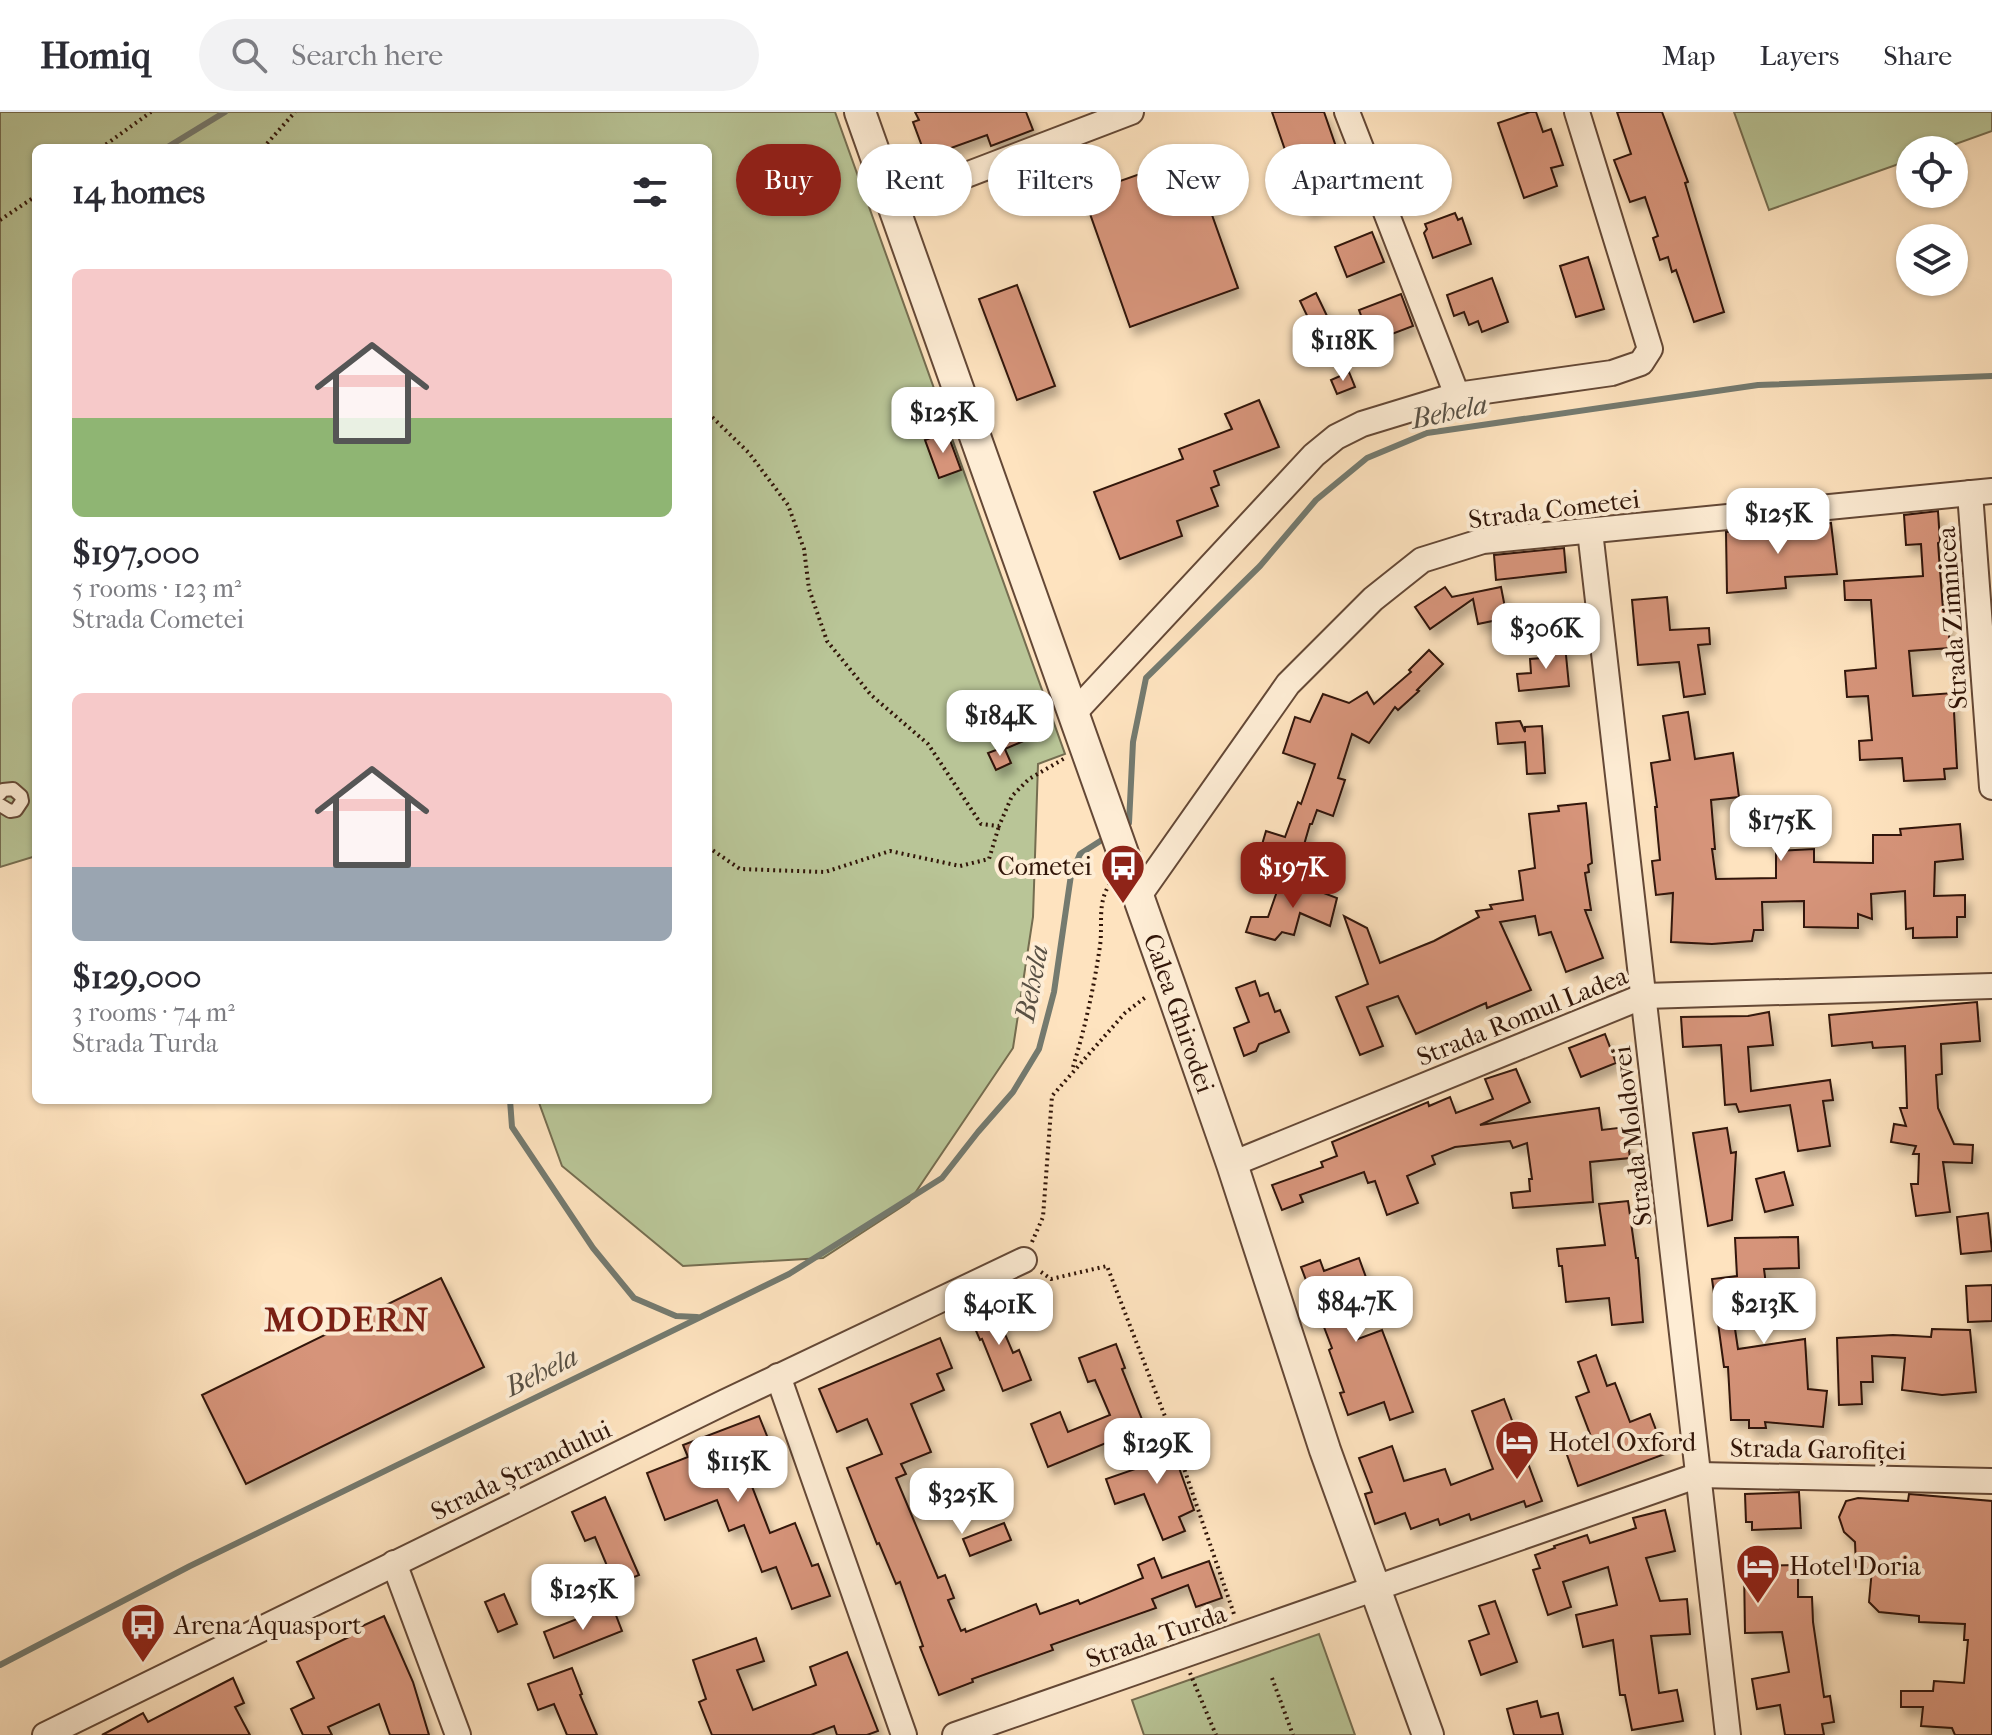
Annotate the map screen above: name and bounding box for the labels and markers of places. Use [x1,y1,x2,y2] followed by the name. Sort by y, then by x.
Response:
[1287,315,1399,383] pin: $118K
[887,387,999,455] pin: $125K
[1722,488,1834,556] pin: $125K
[1490,603,1602,671] pin: $306K
[944,690,1056,758] pin: $184K
[1725,795,1837,863] pin: $175K
[1099,842,1147,905] bus stop icon: Cometei
[1237,842,1349,910] pin: $197K
[997,851,1092,882] place label: Cometei
[1291,1276,1421,1344] pin: $84.7K
[1708,1278,1820,1346] pin: $213K
[943,1279,1055,1347] pin: $401K
[1101,1418,1213,1486] pin: $129K
[1493,1418,1541,1481] hotel icon: Hotel Oxford
[1548,1427,1697,1458] place label: Hotel Oxford
[682,1436,794,1504] pin: $115K
[906,1468,1018,1536] pin: $325K
[1734,1542,1782,1605] hotel icon: Hotel Doria
[1789,1551,1922,1582] place label: Hotel Doria
[527,1564,639,1632] pin: $125K
[119,1601,167,1664] bus stop icon: Arena Aquasport
[173,1610,362,1641] place label: Arena Aquasport

